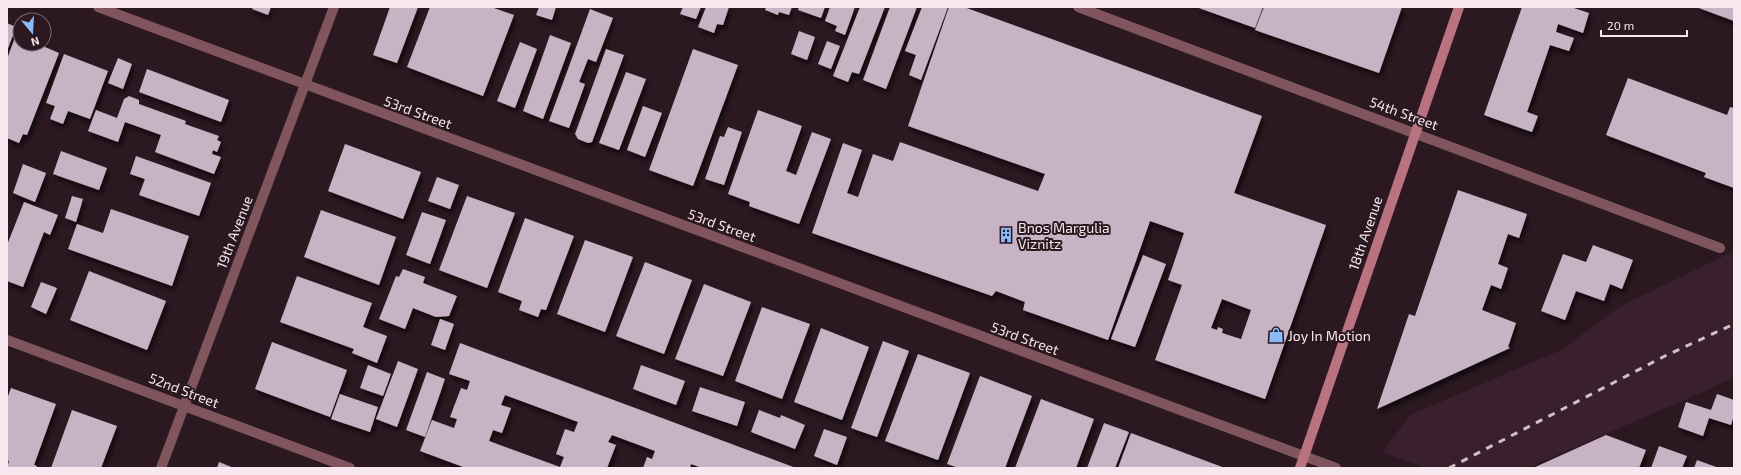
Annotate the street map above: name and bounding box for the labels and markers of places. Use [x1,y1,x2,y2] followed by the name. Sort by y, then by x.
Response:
[1018,219,1110,252] place label: Bnos Margulia Viznitz
[997,226,1015,244] building icon: Bnos Margulia Viznitz
[1267,326,1285,344] shop icon: Joy In Motion
[1288,327,1371,344] place label: Joy In Motion

